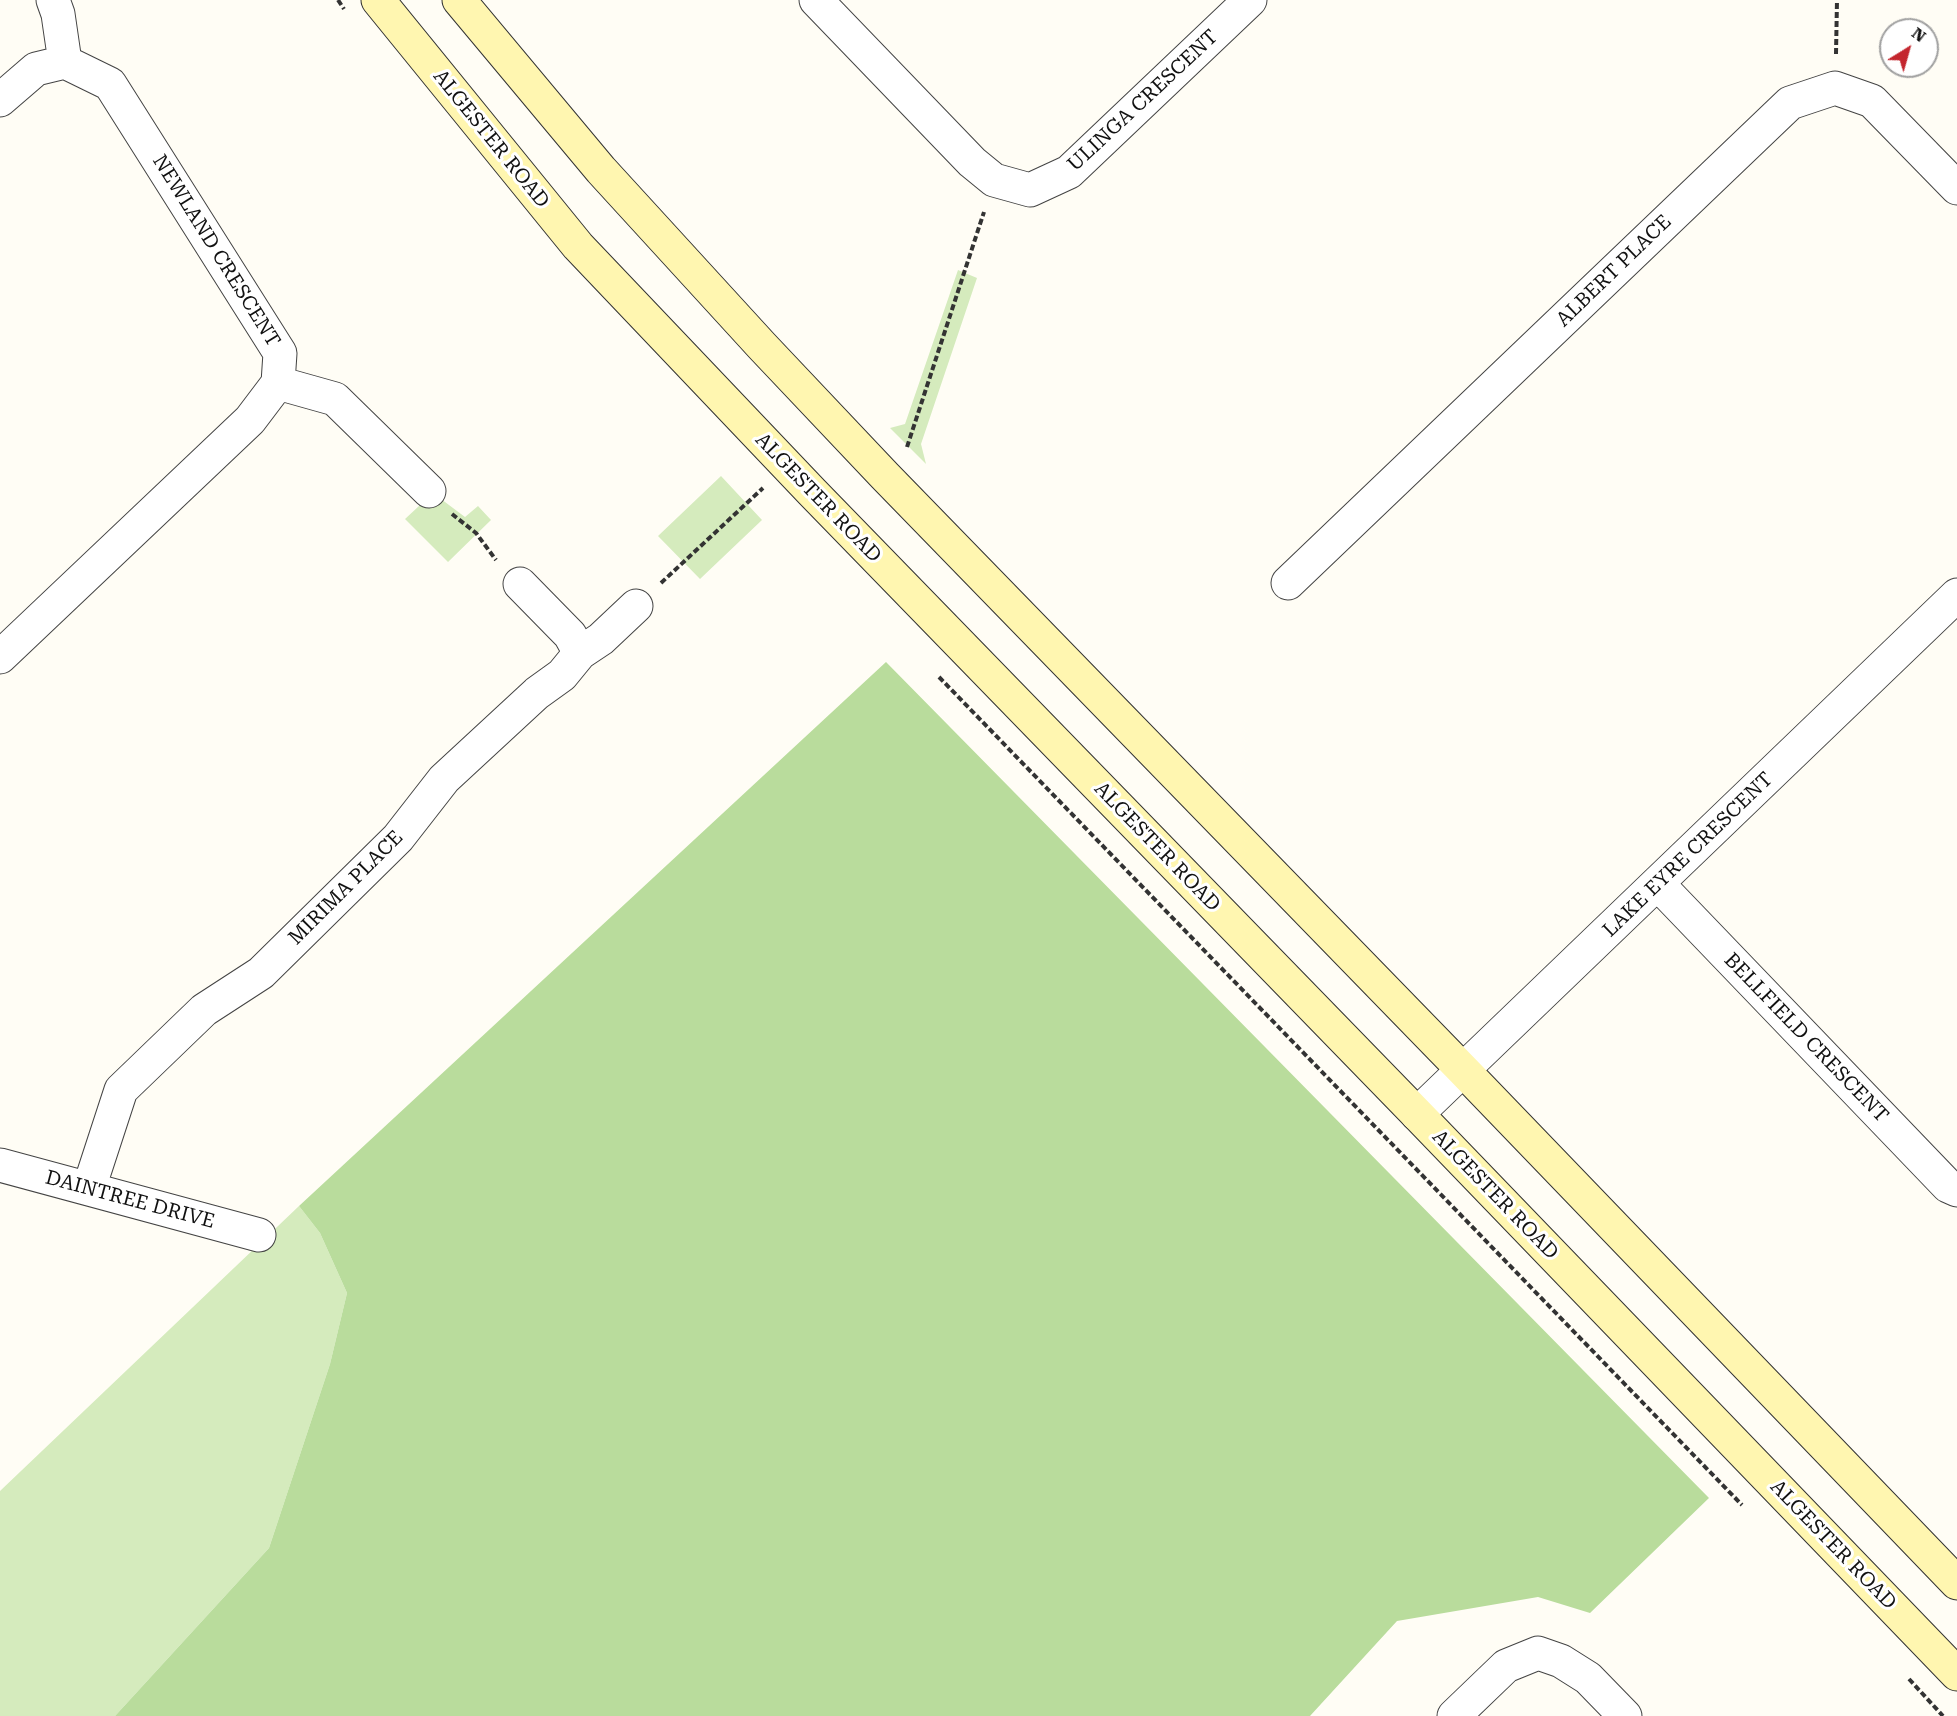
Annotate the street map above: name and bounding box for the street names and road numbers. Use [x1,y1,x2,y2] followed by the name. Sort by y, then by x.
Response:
[1063,25,1223,177] street label: ULINGA CRESCENT
[428,65,554,213] street label: ALGESTER ROAD
[147,151,285,351] street label: NEWLAND CRESCENT
[1552,210,1676,332] street label: ALBERT PLACE
[750,428,886,568] street label: ALGESTER ROAD
[1598,768,1778,942] street label: LAKE EYRE CRESCENT
[1089,777,1225,917] street label: ALGESTER ROAD
[284,826,408,950] street label: MIRIMA PLACE
[1719,948,1893,1128] street label: BELLFIELD CRESCENT
[1427,1125,1563,1265] street label: ALGESTER ROAD
[43,1166,217,1234] street label: DAINTREE DRIVE
[1765,1475,1901,1615] street label: ALGESTER ROAD

